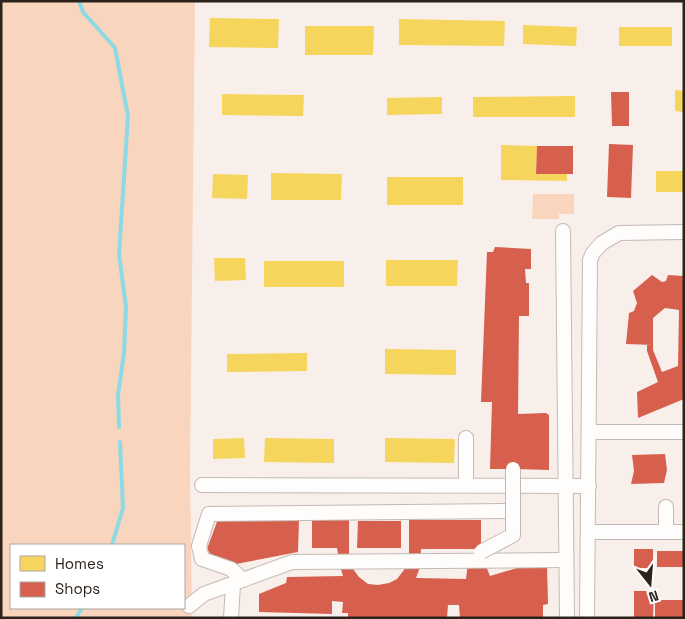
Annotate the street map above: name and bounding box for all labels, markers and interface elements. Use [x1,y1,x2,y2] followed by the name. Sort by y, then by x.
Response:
[10,544,185,609] legend
[55,554,104,573] text: Homes
[625,559,675,609] north arrow
[55,579,100,598] text: Shops
[647,586,661,606] text: N

